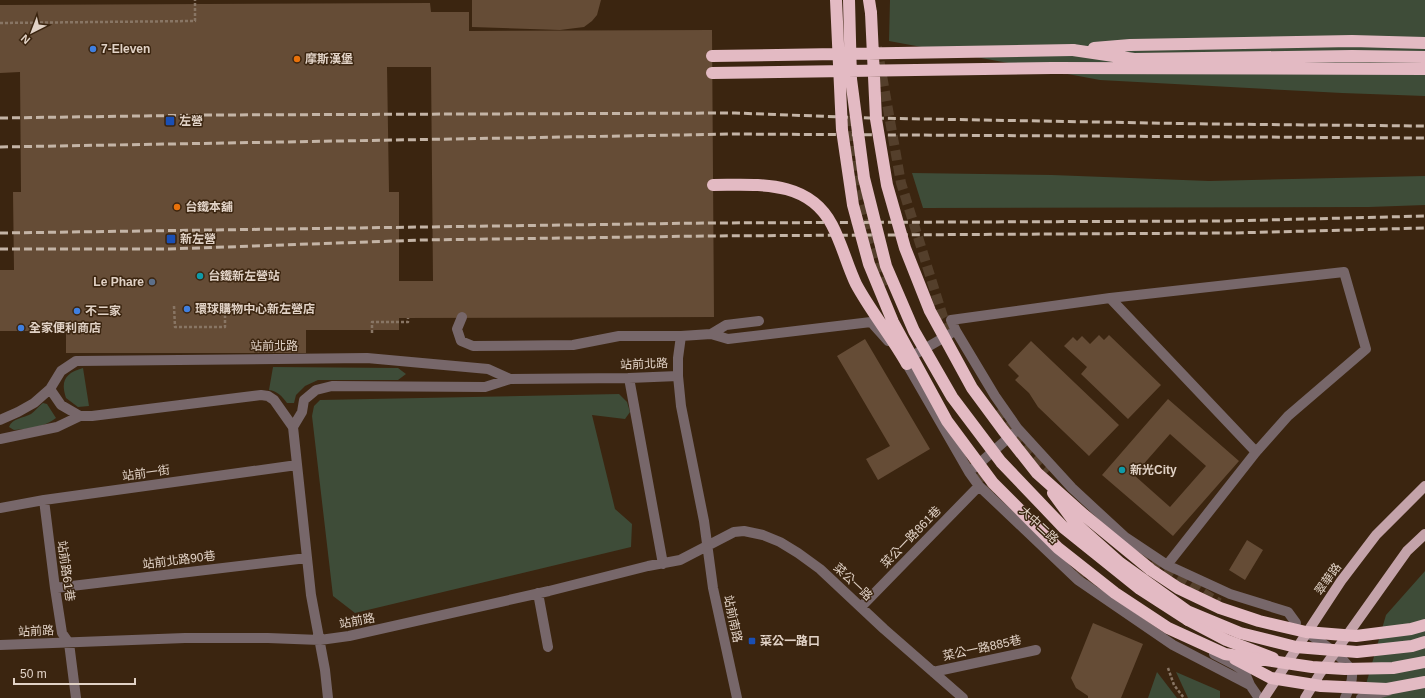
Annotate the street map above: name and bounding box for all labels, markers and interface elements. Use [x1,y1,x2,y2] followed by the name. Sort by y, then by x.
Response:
[12,12,52,52] north arrow
[18,32,32,47] text: N
[101,42,150,56] place label: 7-Eleven
[88,44,98,54] marker: 7-Eleven
[305,52,353,66] place label: 摩斯漢堡
[292,54,302,64] marker: 摩斯漢堡
[179,114,203,128] place label: 左營
[164,115,176,127] marker: 左營
[185,200,233,214] place label: 台鐵本舖
[172,202,182,212] marker: 台鐵本舖
[180,232,216,246] place label: 新左營
[165,233,177,245] marker: 新左營
[208,269,280,283] place label: 台鐵新左營站
[195,271,205,281] marker: 台鐵新左營站
[93,275,144,289] place label: Le Phare
[147,277,157,287] marker: Le Phare
[195,302,315,316] place label: 環球購物中心新左營店
[85,304,121,318] place label: 不二家
[182,304,192,314] marker: 環球購物中心新左營店
[72,306,82,316] marker: 不二家
[29,321,101,335] place label: 全家便利商店
[16,323,26,333] marker: 全家便利商店
[250,339,298,353] street label: 站前北路
[620,356,668,372] street label: 站前北路
[121,463,171,483] street label: 站前一街
[1130,463,1177,477] place label: 新光City
[1117,465,1127,475] marker: 新光City
[878,503,944,571] street label: 菜公一路861巷
[1017,504,1061,546] street label: 大中二路
[55,540,77,602] street label: 站前路61巷
[142,549,216,571] street label: 站前北路90巷
[1312,560,1344,598] street label: 翠華路
[831,561,875,603] street label: 菜公一路
[721,594,745,644] street label: 站前南路
[338,611,376,631] street label: 站前路
[18,623,54,639] street label: 站前路
[941,633,1023,663] street label: 菜公一路885巷
[760,634,820,648] place label: 菜公一路口
[747,636,757,646] marker: 菜公一路口
[14,660,135,686] scale bar
[20,667,47,681] text: 50 m

